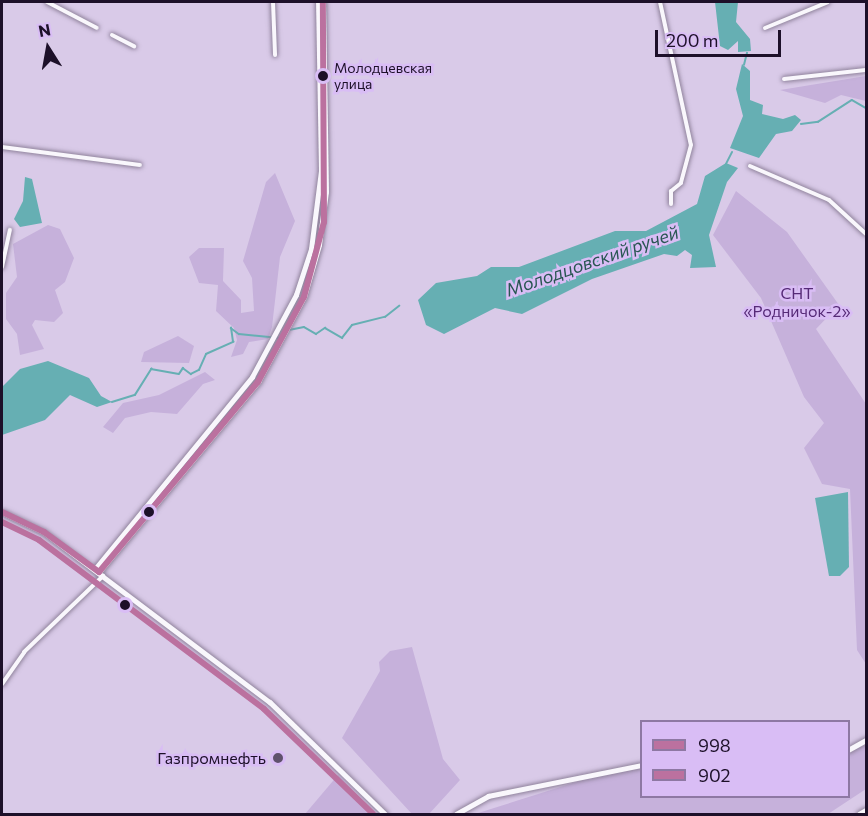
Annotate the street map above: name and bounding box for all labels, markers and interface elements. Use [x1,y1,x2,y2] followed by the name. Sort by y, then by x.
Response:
[18,18,78,78] north arrow
[658,18,784,56] scale bar
[37,19,52,40] text: N
[666,29,719,51] text: 200 m
[334,60,432,92] place label: Молодцевская улица
[317,70,329,82] marker: Молодцевская улица
[503,221,681,301] water label: Молодцовский ручей
[744,283,850,321] park label: СНТ «Родничок-2»
[143,506,155,518] unlabelled marker
[119,599,131,611] unlabelled marker
[640,720,850,798] legend
[698,734,731,756] text: 998
[157,748,266,768] place label: Газпромнефть
[271,751,285,765] marker: Газпромнефть
[698,764,731,786] text: 902

